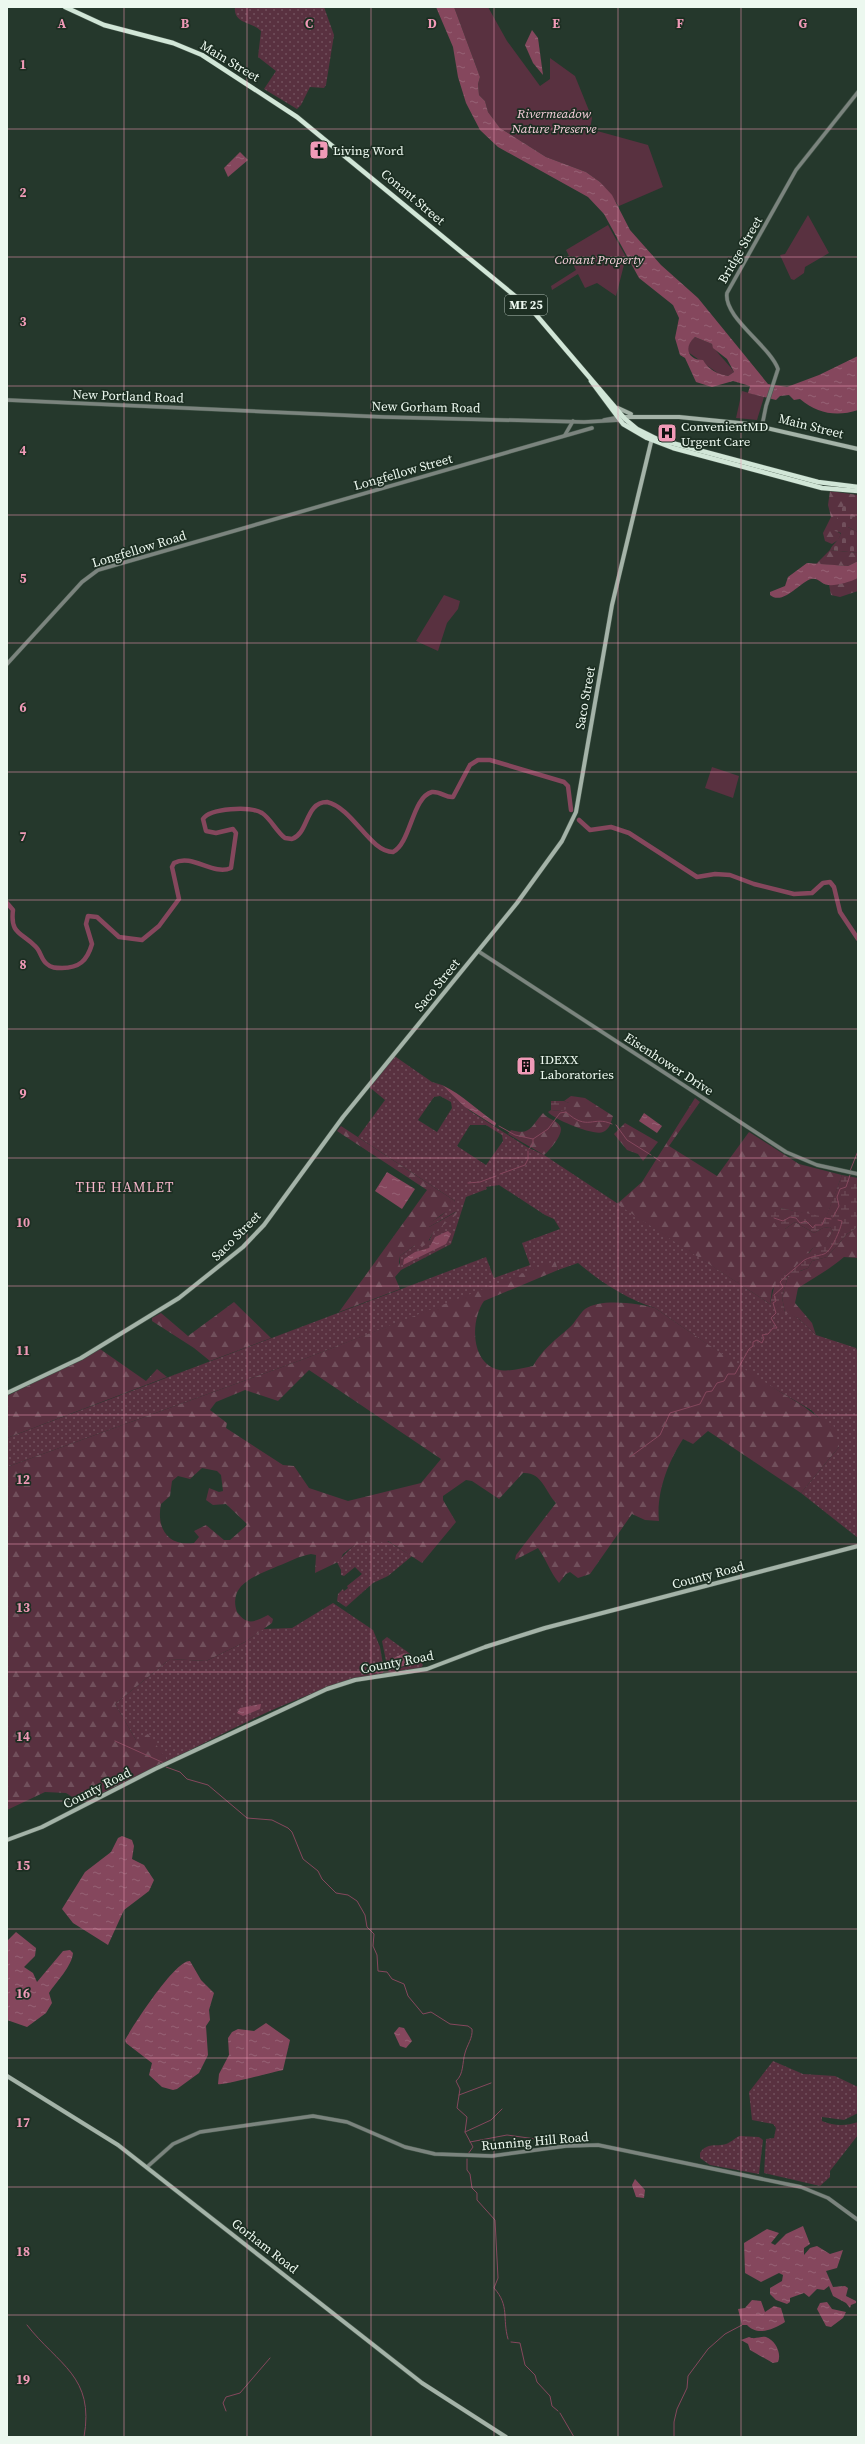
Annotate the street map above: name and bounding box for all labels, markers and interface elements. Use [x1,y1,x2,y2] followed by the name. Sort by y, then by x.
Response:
[58,15,67,32] text: A
[181,15,190,32] text: B
[305,15,313,32] text: C
[427,15,437,32] text: D
[552,15,560,32] text: E
[676,15,684,32] text: F
[799,15,808,32] text: G
[197,37,264,86] street label: Main Street
[19,56,27,73] text: 1
[510,105,597,137] park label: Rivermeadow Nature Preserve
[308,139,330,161] church icon: Living Word
[333,142,404,159] place label: Living Word
[377,165,449,229] street label: Conant Street
[19,184,27,201] text: 2
[714,213,766,287] street label: Bridge Street
[554,251,644,268] park label: Conant Property
[505,295,547,315] road number: ME 25
[19,313,27,330] text: 3
[72,386,185,406] street label: New Portland Road
[371,398,481,416] street label: New Gorham Road
[777,410,846,442] street label: Main Street
[681,418,768,450] place label: ConvenientMD Urgent Care
[656,422,678,444] hospital icon: ConvenientMD Urgent Care
[19,442,27,459] text: 4
[352,450,455,494] street label: Longfellow Street
[90,526,189,571] street label: Longfellow Road
[19,570,27,587] text: 5
[571,665,599,731] street label: Saco Street
[19,699,27,716] text: 6
[19,828,27,845] text: 7
[410,954,464,1015] street label: Saco Street
[19,956,27,973] text: 8
[621,1029,717,1099] street label: Eisenhower Drive
[540,1051,614,1083] place label: IDEXX Laboratories
[515,1055,537,1077] building icon: IDEXX Laboratories
[19,1085,27,1102] text: 9
[76,1177,174,1197] district label: THE HAMLET
[208,1207,265,1264] street label: Saco Street
[16,1214,30,1231] text: 10
[16,1342,30,1359] text: 11
[16,1471,30,1488] text: 12
[670,1557,747,1593] street label: County Road
[16,1599,30,1616] text: 13
[359,1646,436,1677] street label: County Road
[16,1728,30,1745] text: 14
[60,1763,134,1812] street label: County Road
[16,1857,30,1874] text: 15
[16,1985,30,2002] text: 16
[16,2114,30,2131] text: 17
[481,2128,590,2154] street label: Running Hill Road
[228,2215,302,2278] street label: Gorham Road
[16,2243,30,2260] text: 18
[16,2371,30,2388] text: 19

